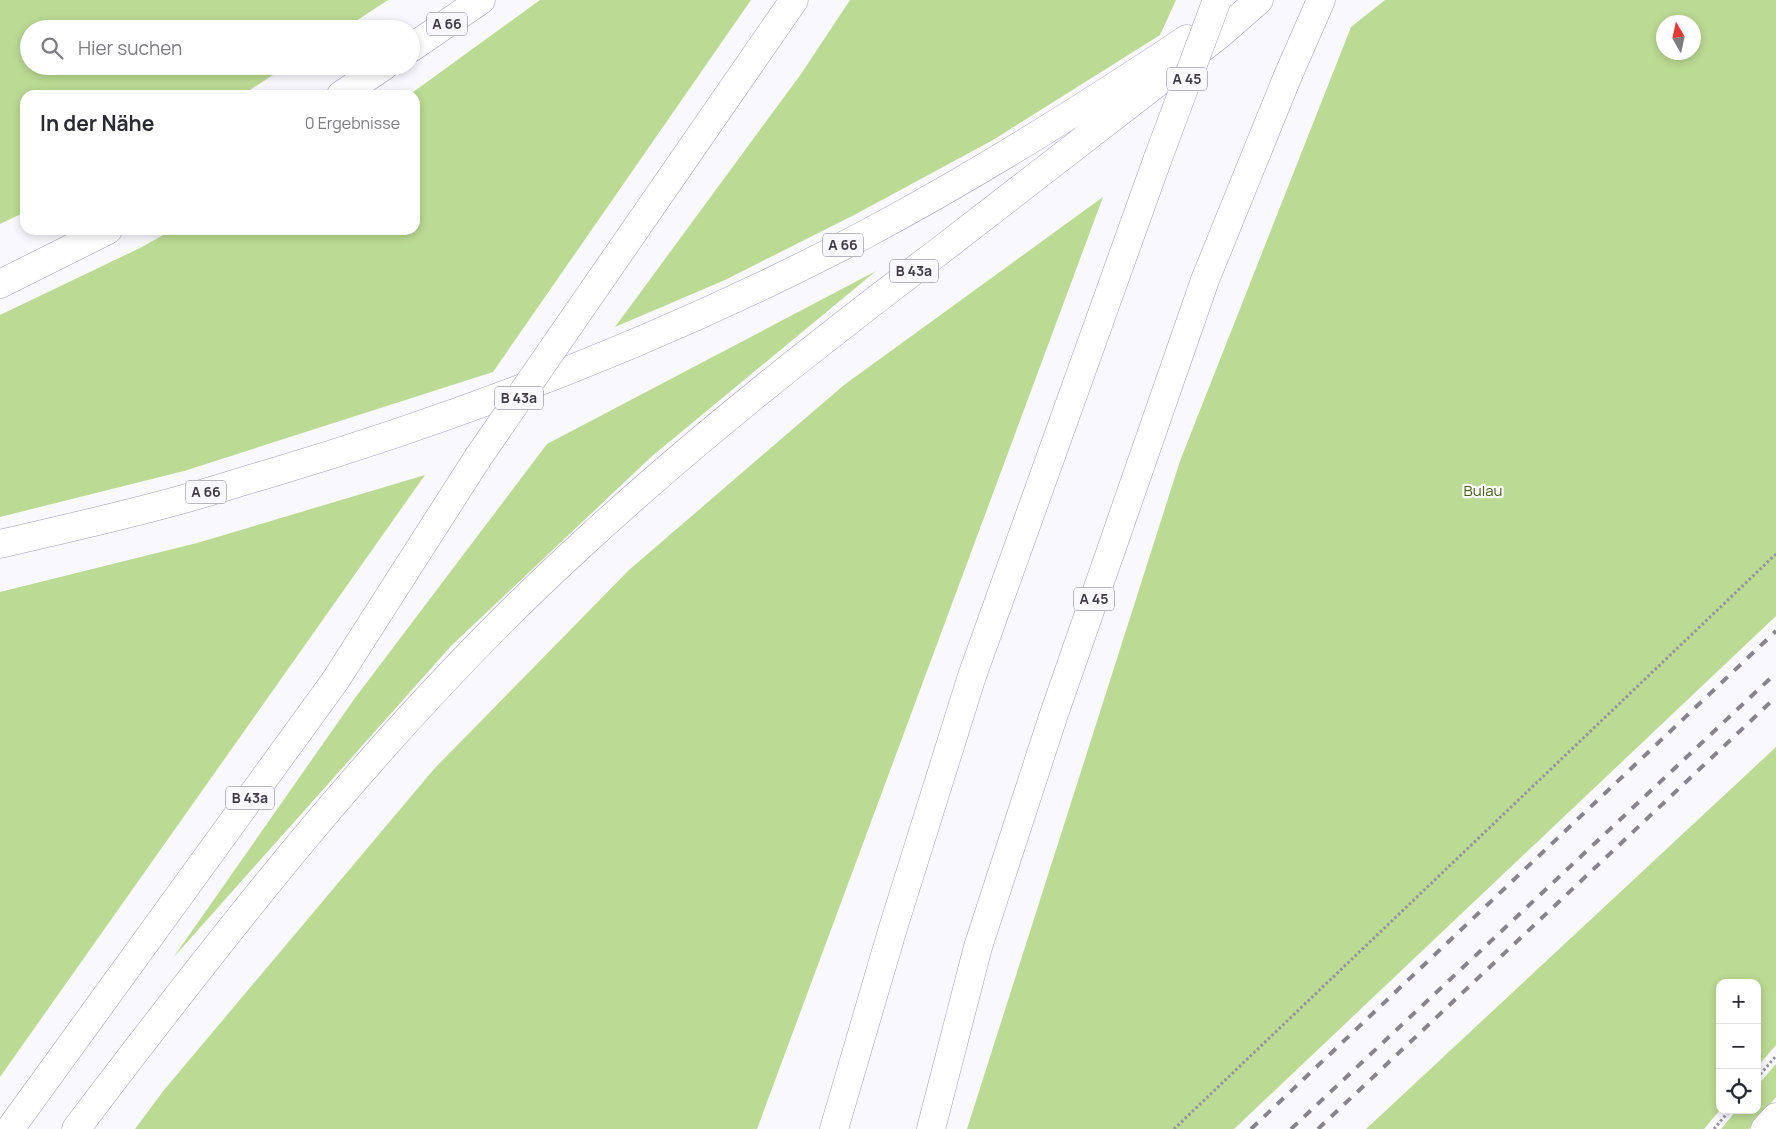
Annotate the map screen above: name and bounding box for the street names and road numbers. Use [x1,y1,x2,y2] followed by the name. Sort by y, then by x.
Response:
[427,12,467,36] road number: A 66
[1167,68,1207,90] road number: A 45
[823,234,863,256] road number: A 66
[890,260,938,282] road number: B 43a
[495,386,543,409] road number: B 43a
[186,481,226,504] road number: A 66
[1074,588,1114,610] road number: A 45
[226,786,274,810] road number: B 43a

